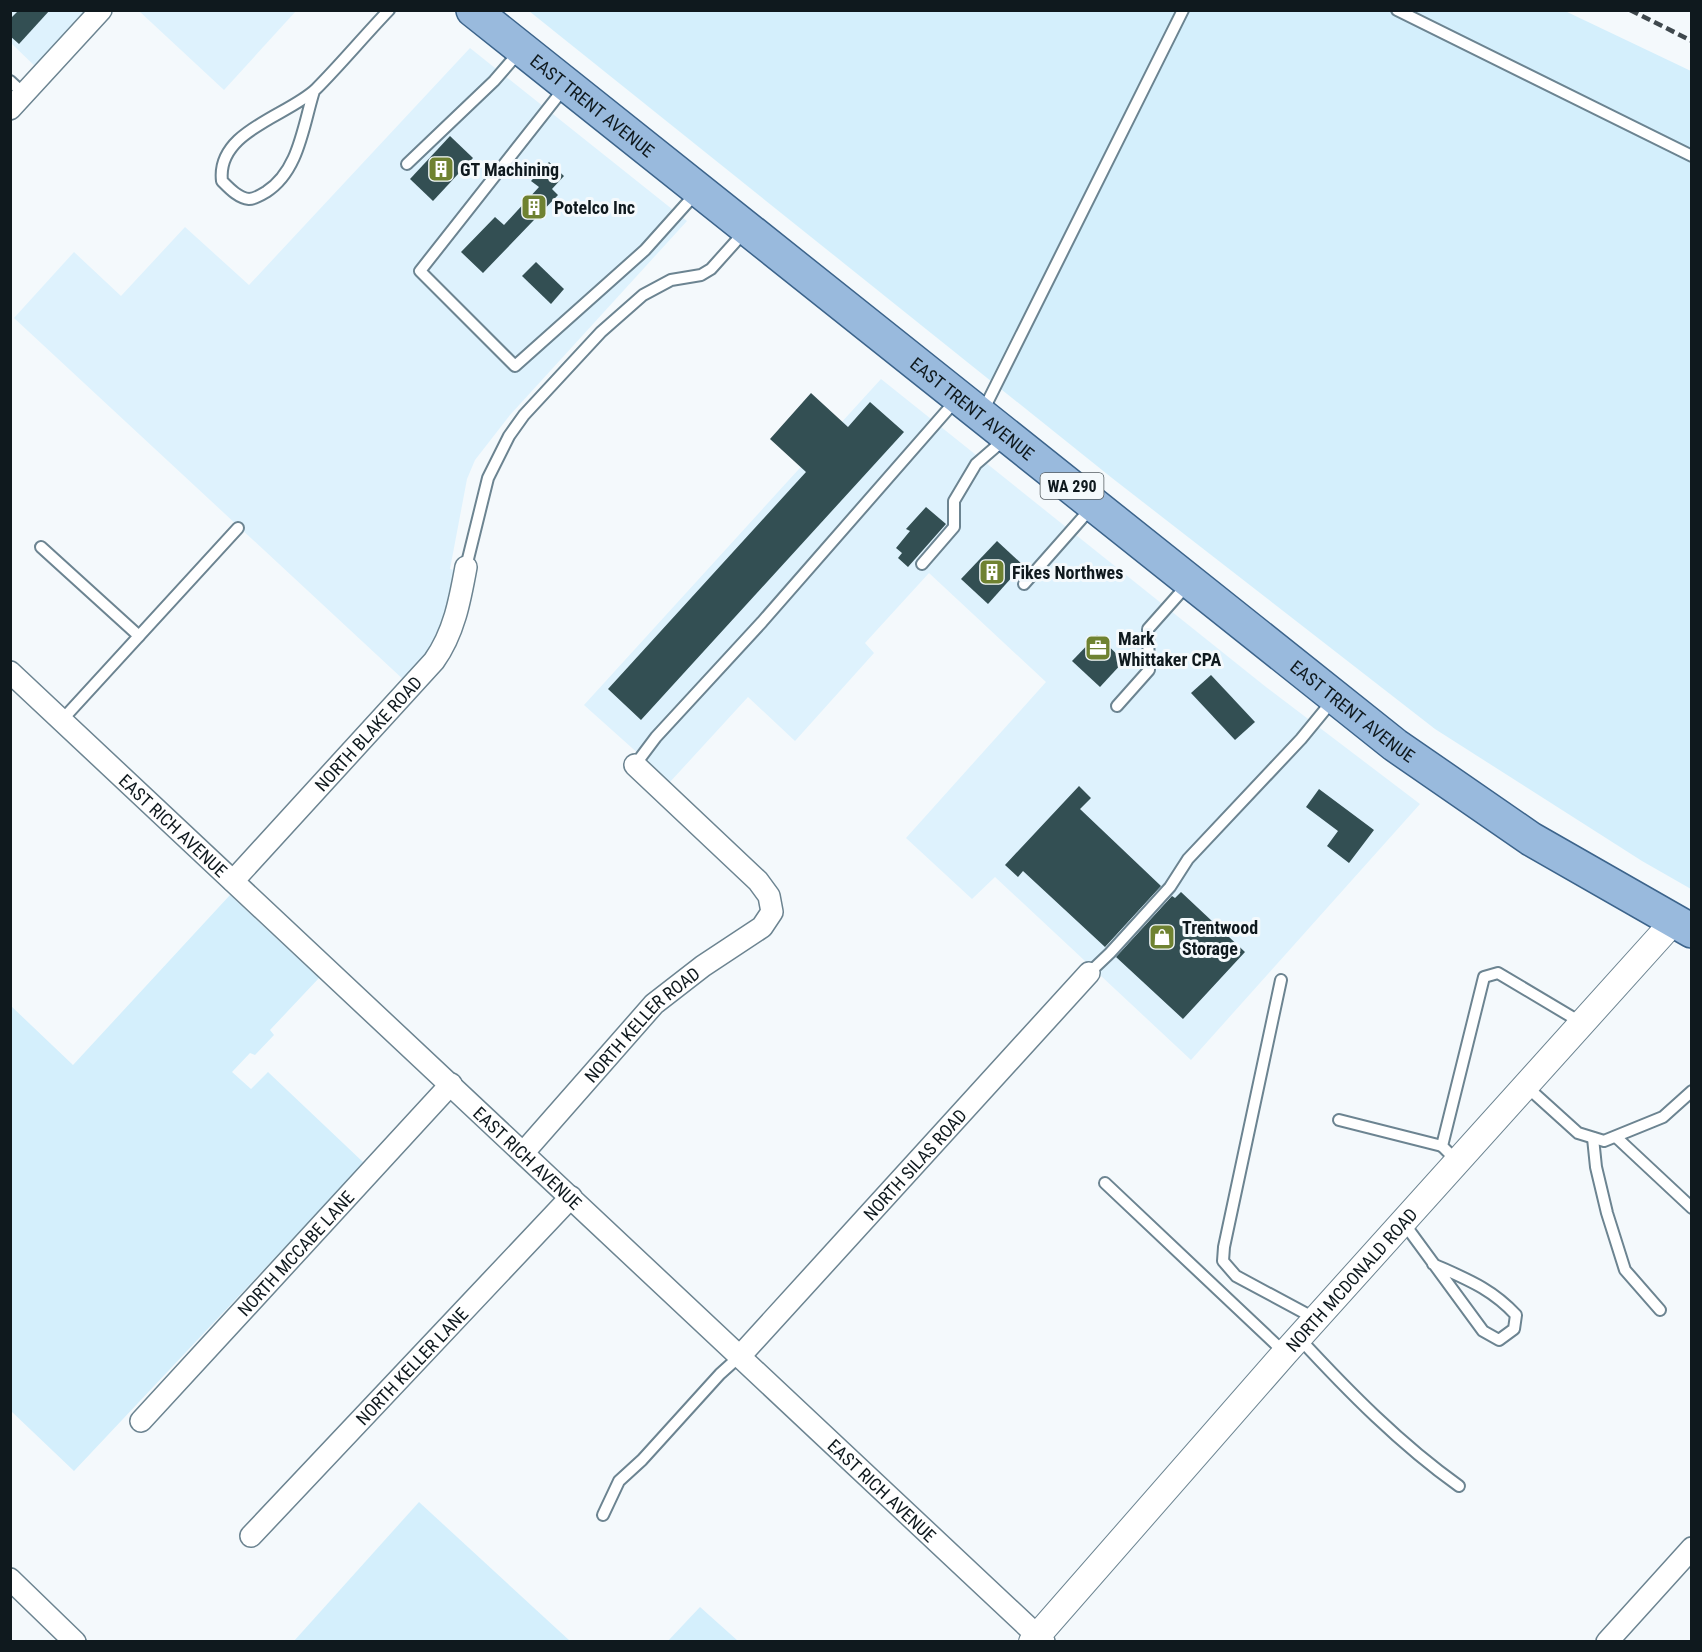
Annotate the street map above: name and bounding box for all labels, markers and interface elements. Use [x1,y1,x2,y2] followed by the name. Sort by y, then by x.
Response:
[527,50,659,161] street label: EAST TRENT AVENUE
[426,154,456,184] building icon: GT Machining
[460,159,559,180] place label: GT Machining
[519,192,549,222] building icon: Potelco Inc
[554,197,635,218] place label: Potelco Inc
[907,353,1039,464] street label: EAST TRENT AVENUE
[1040,473,1104,499] road number: WA 290
[977,557,1007,587] building icon: Fikes Northwes
[1012,562,1123,583] place label: Fikes Northwes
[1118,628,1221,670] place label: Mark Whittaker CPA
[1083,633,1113,663] office icon: Mark Whittaker CPA
[1287,656,1419,766] street label: EAST TRENT AVENUE
[310,672,426,795] street label: NORTH BLAKE ROAD
[115,770,232,881] street label: EAST RICH AVENUE
[1182,917,1258,959] place label: Trentwood Storage
[1147,922,1177,952] shop icon: Trentwood Storage
[580,962,703,1086] street label: NORTH KELLER ROAD
[469,1102,586,1213] street label: EAST RICH AVENUE
[859,1104,971,1224] street label: NORTH SILAS ROAD
[233,1186,358,1320] street label: NORTH MCCABE LANE
[1281,1203,1421,1356] street label: NORTH MCDONALD ROAD
[351,1303,472,1429] street label: NORTH KELLER LANE
[824,1435,941,1546] street label: EAST RICH AVENUE

